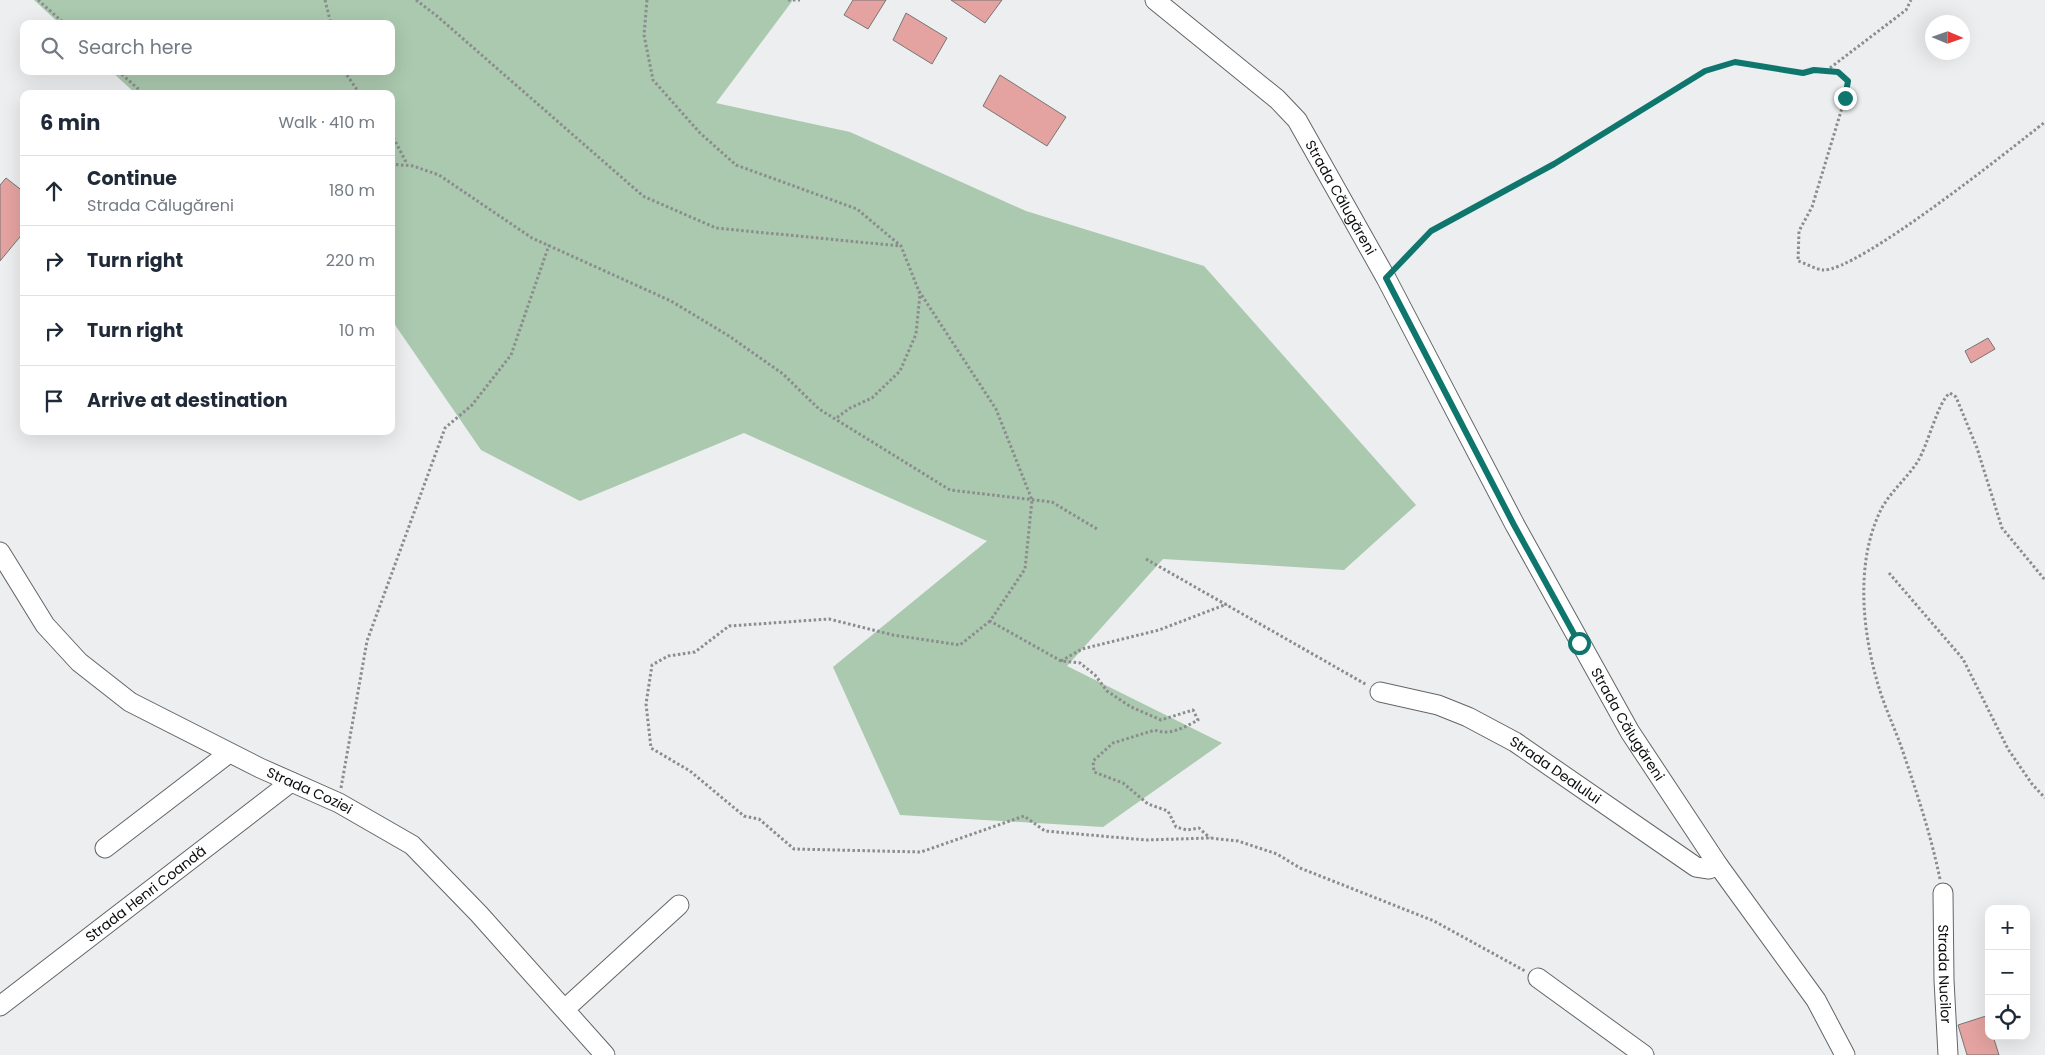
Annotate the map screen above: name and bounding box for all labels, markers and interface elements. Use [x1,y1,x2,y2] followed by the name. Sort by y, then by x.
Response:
[1925,15,1970,60] north arrow
[20,20,395,75] search box
[38,34,66,62] icon: search
[78,34,192,61] text: Search here
[1834,87,1857,110] route end
[40,108,100,137] text: 6 min
[278,111,375,134] text: Walk · 410 m
[1300,136,1381,258] street label: Strada Călugăreni
[87,165,177,192] text: Continue
[40,177,68,205] icon: ahead
[329,179,375,202] text: 180 m
[87,194,234,217] text: Strada Călugăreni
[40,247,68,275] icon: right
[87,247,183,274] text: Turn right
[326,249,375,272] text: 220 m
[40,317,68,345] icon: right
[87,317,183,344] text: Turn right
[339,319,375,342] text: 10 m
[40,387,68,415] icon: arrive
[87,387,288,414] text: Arrive at destination
[1568,632,1591,655] route start
[1586,664,1669,785] street label: Strada Călugăreni
[1506,731,1605,809] street label: Strada Dealului
[263,762,356,819] street label: Strada Coziei
[81,841,210,947] street label: Strada Henri Coandă
[1985,905,2030,1040] map controls
[1985,905,2030,950] button: +
[1933,924,1956,1024] street label: Strada Nucilor
[1985,950,2030,995] button: −
[1985,995,2030,1040] button: locate

